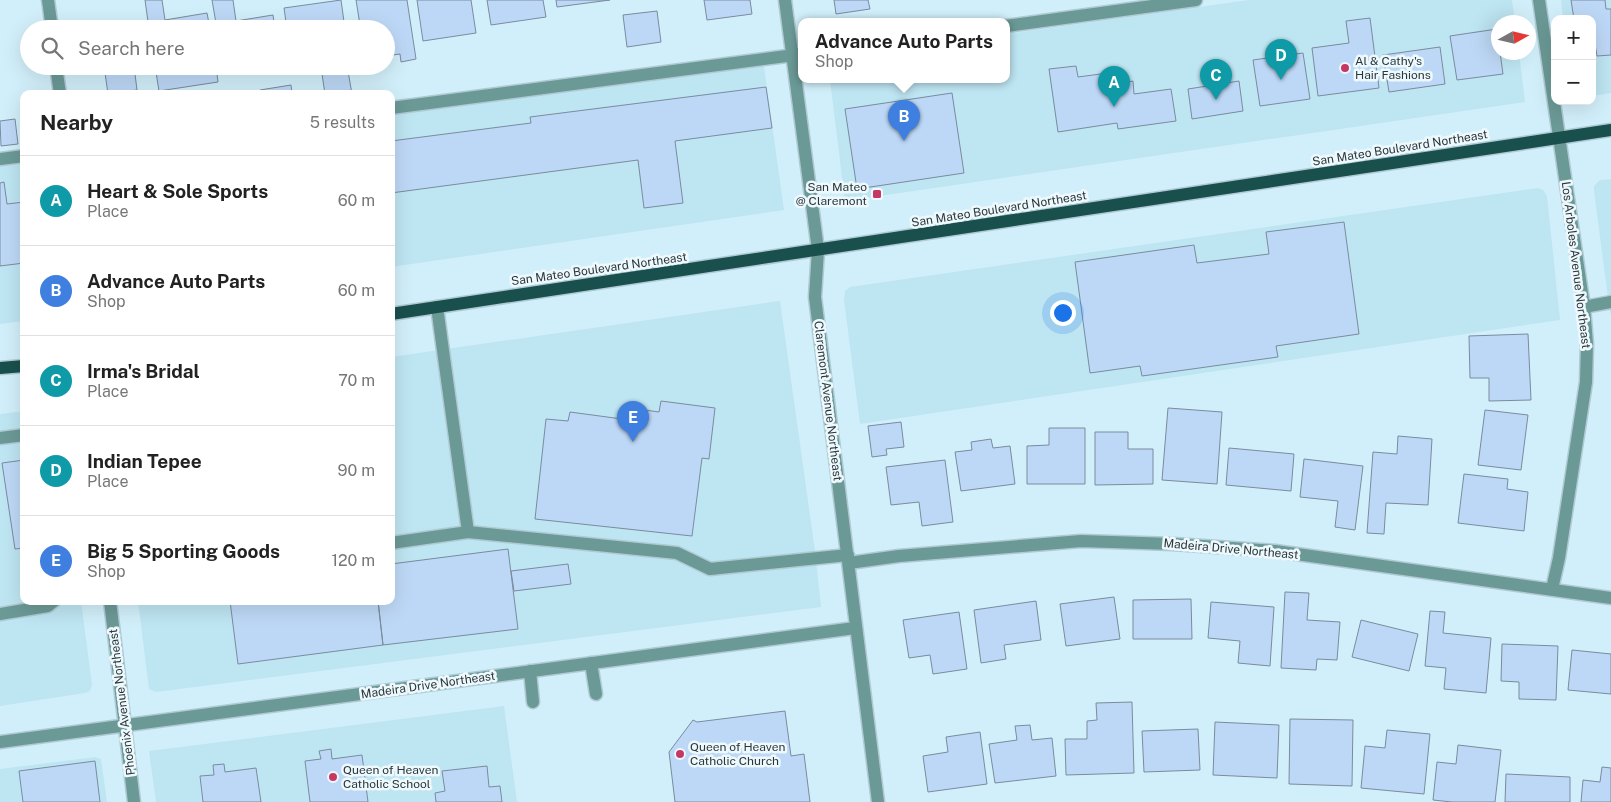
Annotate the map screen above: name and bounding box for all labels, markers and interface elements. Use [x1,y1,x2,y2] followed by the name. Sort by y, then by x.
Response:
[1491,15,1536,60] north arrow
[1551,15,1596,105] map controls
[1551,15,1596,60] button: +
[798,18,1010,83] popup
[20,20,395,75] search box
[815,30,993,52] text: Advance Auto Parts
[38,34,66,62] icon: search
[78,37,185,59] text: Search here
[1265,39,1297,80] pin: D
[815,52,853,71] text: Shop
[1355,54,1431,82] place label: Al & Cathy's Hair Fashions
[1200,59,1232,100] pin: C
[1551,60,1596,105] button: −
[1339,62,1351,74] marker: Al & Cathy's Hair Fashions
[1098,66,1130,107] pin: A
[888,100,920,141] pin: B
[40,110,113,135] text: Nearby
[310,113,375,132] text: 5 results
[1311,127,1489,169] street label: San Mateo Boulevard Northeast
[87,180,268,202] text: Heart & Sole Sports
[796,180,867,208] place label: San Mateo @ Claremont
[1559,181,1593,350] street label: Los Arboles Avenue Northeast
[871,188,883,200] marker: San Mateo @ Claremont
[910,188,1088,230] street label: San Mateo Boulevard Northeast
[50,191,62,210] text: A
[338,191,375,210] text: 60 m
[87,202,129,221] text: Place
[510,250,688,288] street label: San Mateo Boulevard Northeast
[87,270,265,292] text: Advance Auto Parts
[51,281,61,300] text: B
[338,281,375,300] text: 60 m
[87,292,126,311] text: Shop
[1050,300,1076,326] your location
[811,320,845,482] street label: Claremont Avenue Northeast
[87,360,200,382] text: Irma's Bridal
[50,371,62,390] text: C
[338,371,375,390] text: 70 m
[87,382,129,401] text: Place
[617,401,649,442] pin: E
[87,450,202,472] text: Indian Tepee
[50,461,62,480] text: D
[338,461,375,480] text: 90 m
[87,472,129,491] text: Place
[1163,536,1299,562] street label: Madeira Drive Northeast
[87,540,280,562] text: Big 5 Sporting Goods
[51,551,61,570] text: E
[331,551,375,570] text: 120 m
[87,562,126,581] text: Shop
[106,628,138,776] street label: Phoenix Avenue Northeast
[360,669,496,701] street label: Madeira Drive Northeast
[690,740,785,768] place label: Queen of Heaven Catholic Church
[674,748,686,760] marker: Queen of Heaven Catholic Church
[343,763,438,791] place label: Queen of Heaven Catholic School
[327,771,339,783] marker: Queen of Heaven Catholic School

